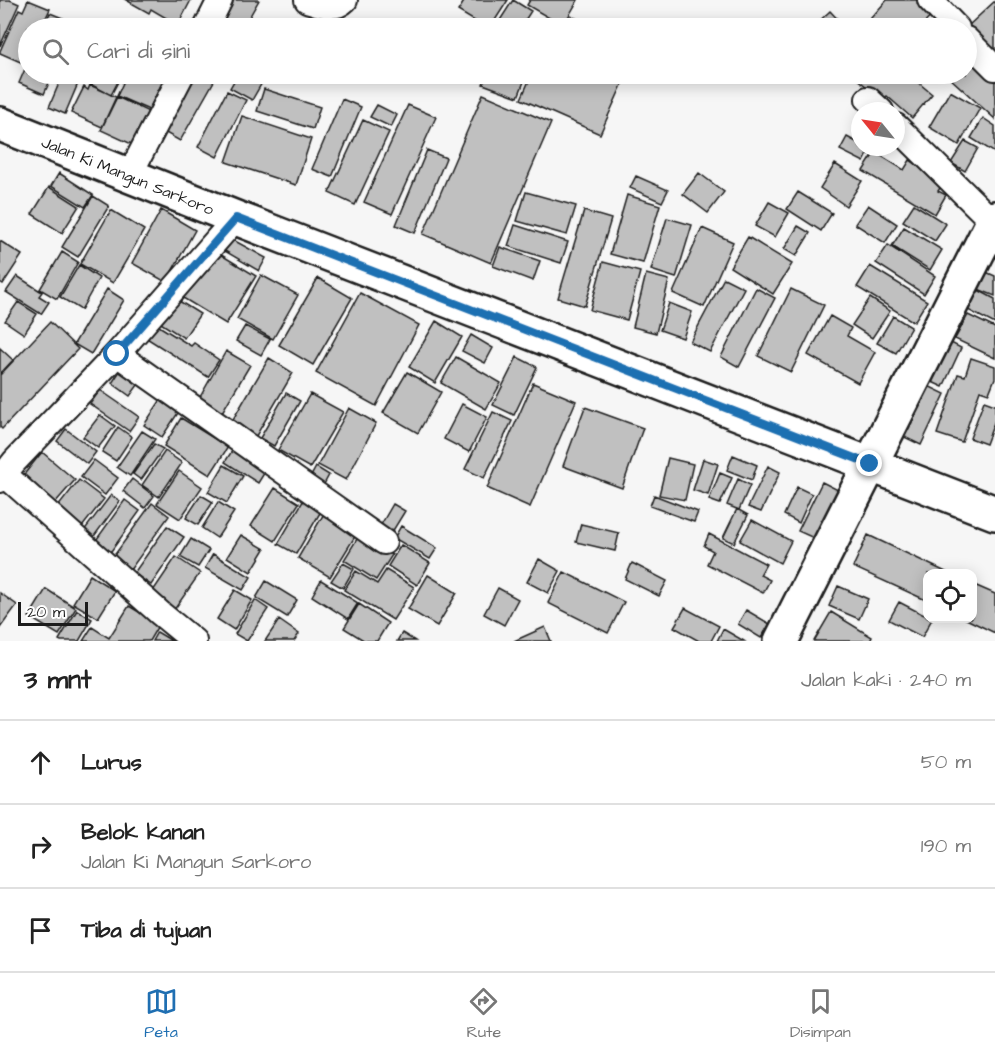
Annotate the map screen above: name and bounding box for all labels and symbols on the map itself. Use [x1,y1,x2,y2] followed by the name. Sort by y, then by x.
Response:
[851,102,905,156] north arrow
[38,131,217,222] street label: Jalan Ki Mangun Sarkoro
[103,340,129,366] route start
[856,450,882,476] route end
[18,599,88,626] scale bar

